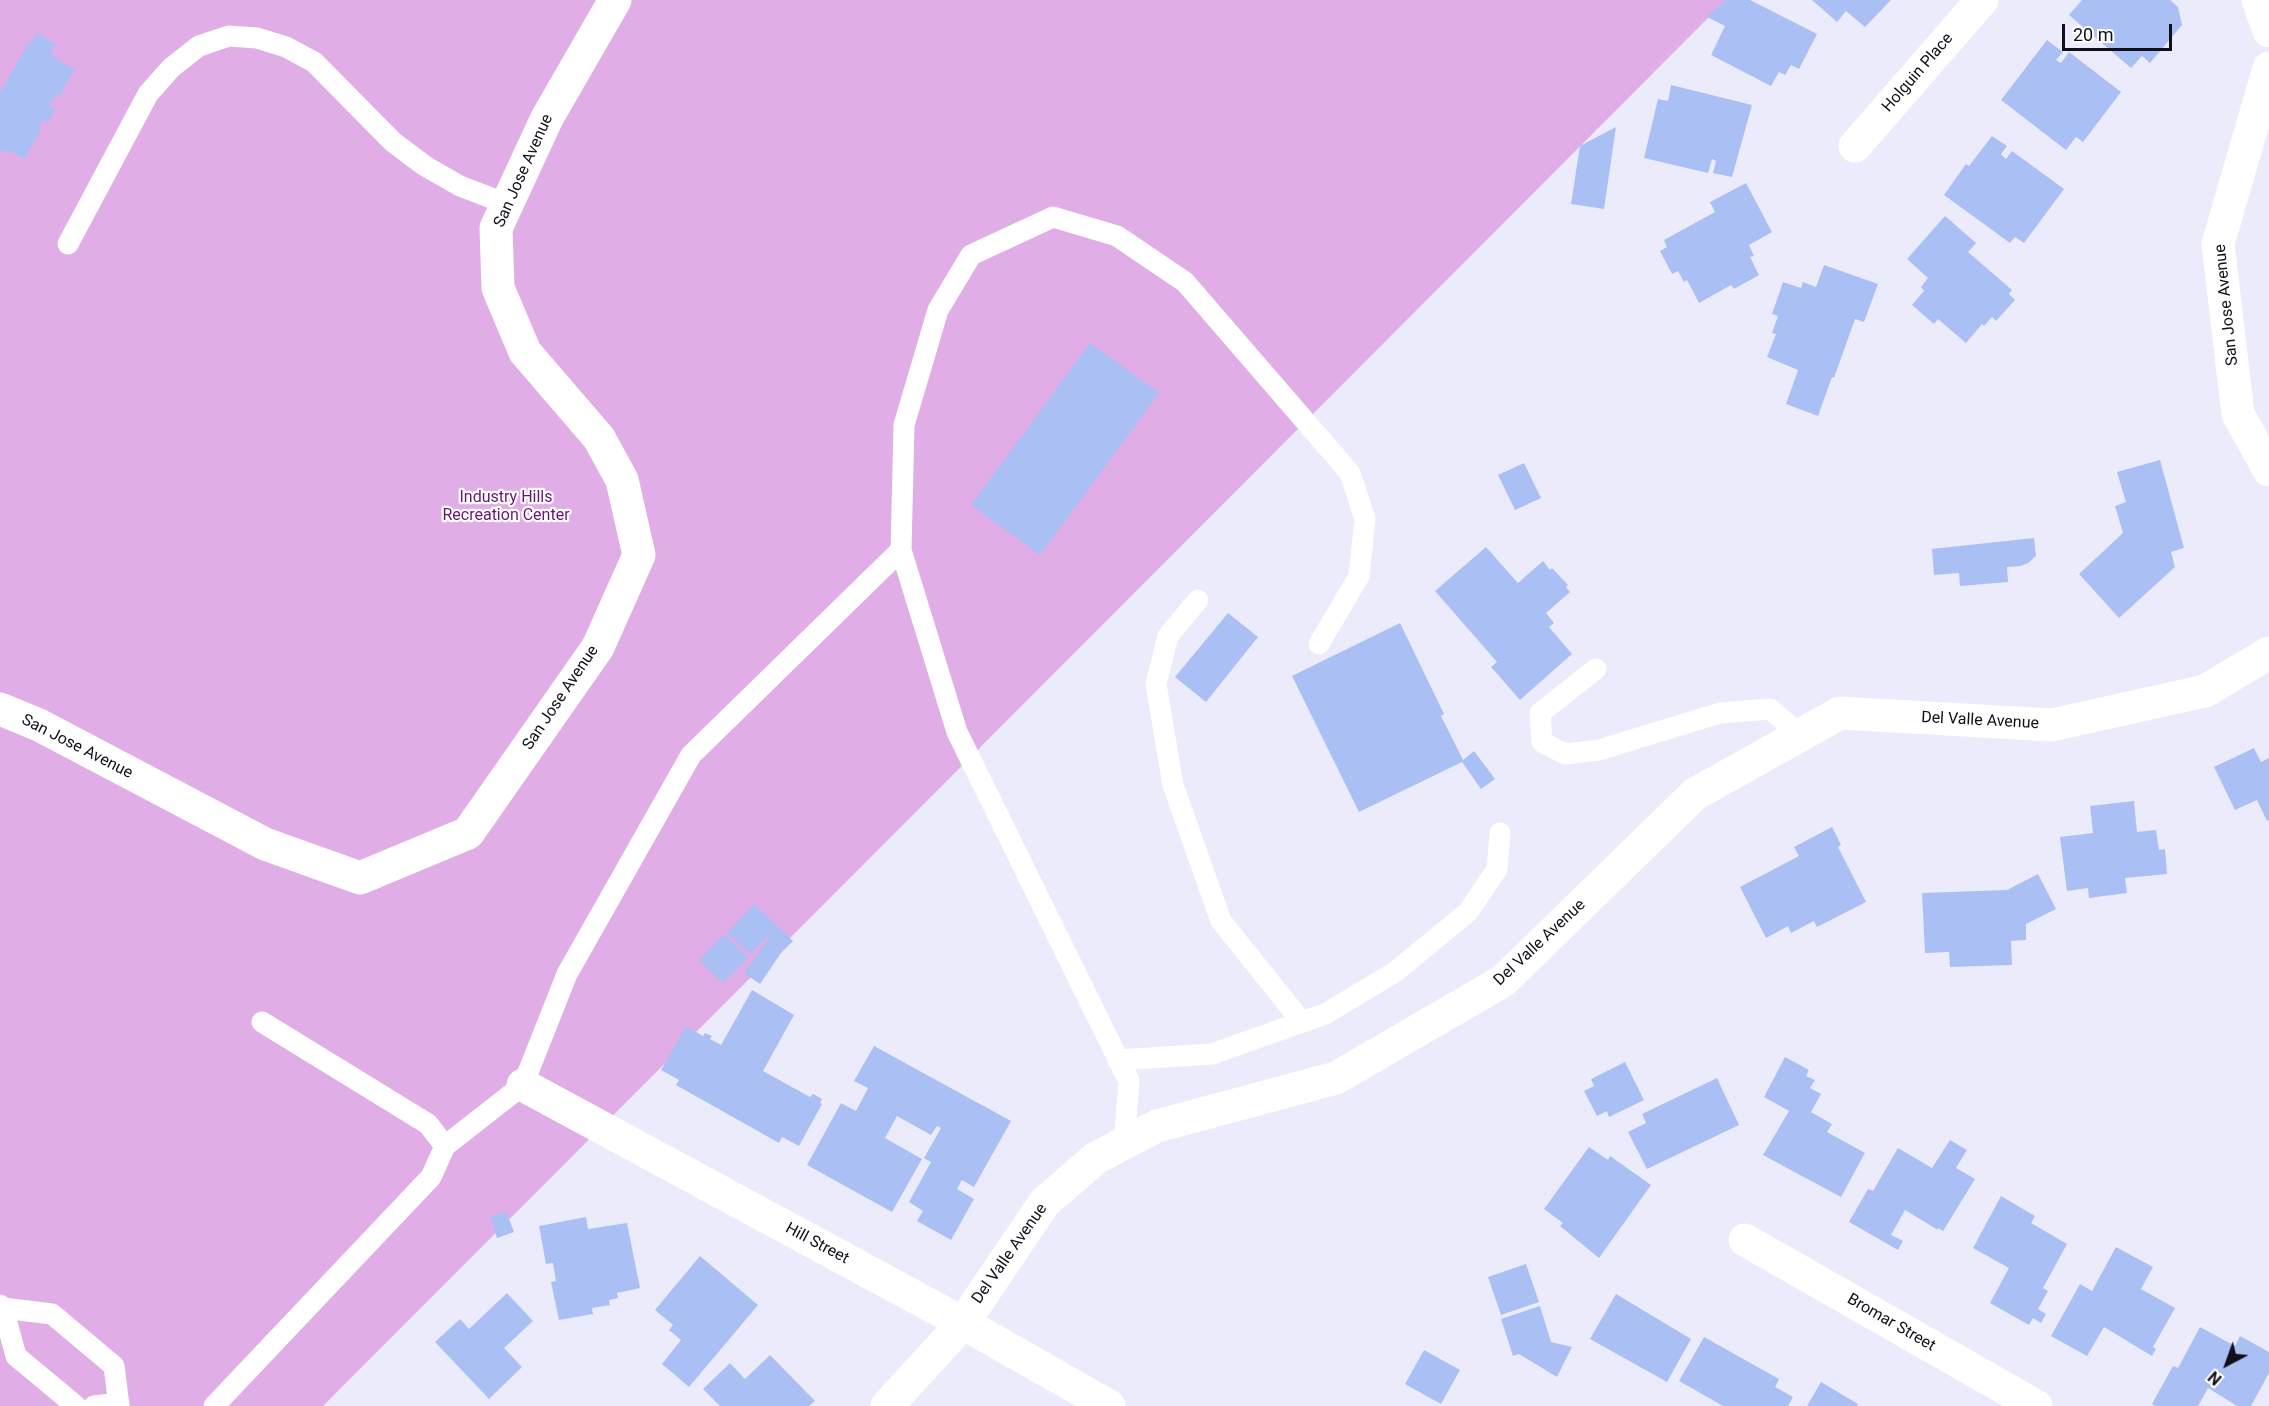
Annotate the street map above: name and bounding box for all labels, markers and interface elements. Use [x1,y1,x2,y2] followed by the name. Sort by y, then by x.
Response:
[2065,12,2174,50] scale bar
[2073,24,2113,45] text: 20 m
[1878,30,1958,116] street label: Holguin Place
[490,111,558,231] street label: San Jose Avenue
[2211,243,2243,367] street label: San Jose Avenue
[442,488,570,526] park label: Industry Hills Recreation Center
[519,642,603,754] street label: San Jose Avenue
[1921,708,2039,734] street label: Del Valle Avenue
[18,711,136,783] street label: San Jose Avenue
[1490,896,1590,990] street label: Del Valle Avenue
[968,1200,1052,1308] street label: Del Valle Avenue
[782,1219,852,1269] street label: Hill Street
[1843,1290,1939,1356] street label: Bromar Street
[2197,1334,2257,1394] north arrow
[2204,1367,2225,1389] text: N

